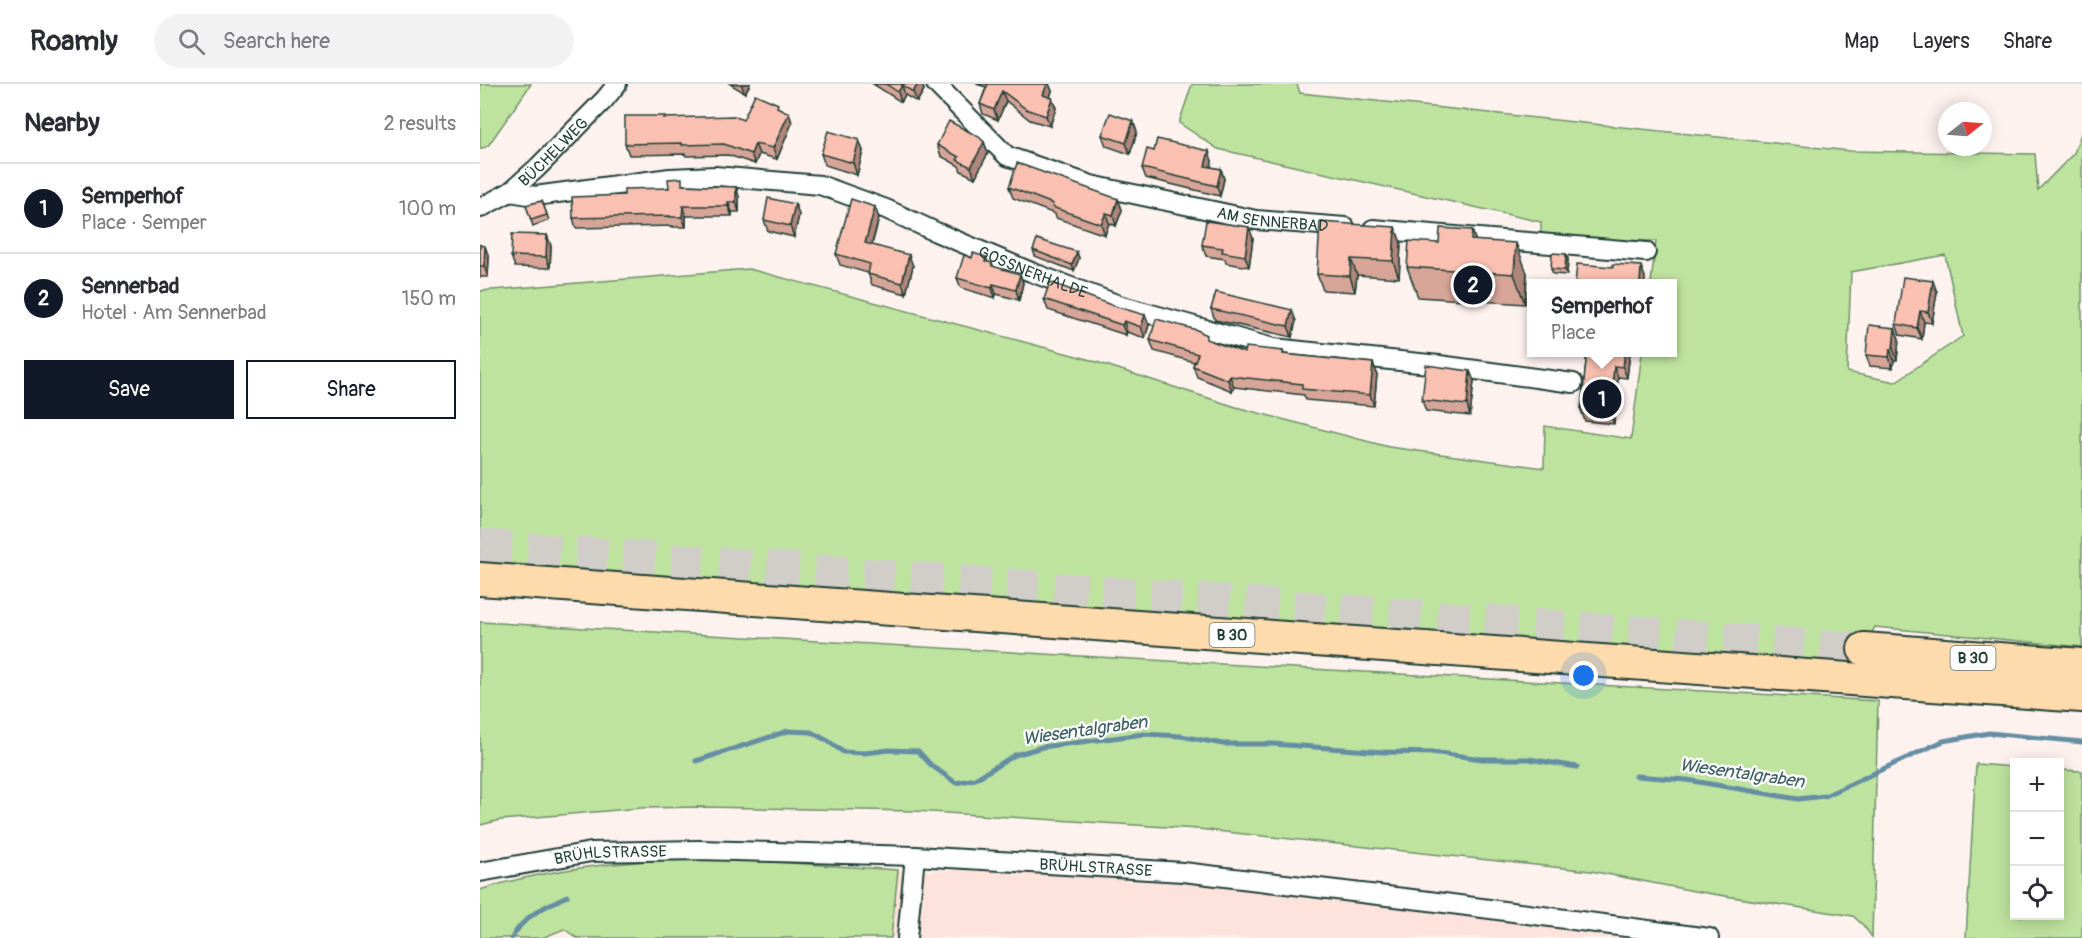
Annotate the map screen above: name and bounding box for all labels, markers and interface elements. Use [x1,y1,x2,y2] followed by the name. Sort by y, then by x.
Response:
[154,14,574,68] search box
[30,24,118,59] text: Roamly
[175,25,208,58] icon: search
[223,27,330,55] text: Search here
[1844,28,1879,55] text: Map
[1912,28,1970,55] text: Layers
[2003,28,2052,55] text: Share
[1938,102,1992,156] north arrow
[24,107,100,139] text: Nearby
[384,111,456,136] text: 2 results
[515,113,592,191] street label: BÜCHELWEG
[81,182,184,210] text: Semperhof
[40,196,47,221] text: 1
[399,196,456,221] text: 100 m
[1215,203,1329,237] street label: AM SENNERBAD
[81,210,207,235] text: Place · Semper
[975,242,1090,303] street label: GOSSNERHALDE
[1454,262,1492,308] pin: 2
[81,272,180,300] text: Sennerbad
[1527,279,1677,357] popup
[38,286,49,311] text: 2
[402,286,456,311] text: 150 m
[1550,292,1654,320] text: Semperhof
[81,300,267,325] text: Hotel · Am Sennerbad
[1550,320,1596,345] text: Place
[24,360,234,419] button: Save
[246,360,456,419] button: Share
[1582,376,1622,422] pin: 1
[1210,623,1254,647] road number: B 30
[1950,646,1996,670] road number: B 30
[1569,661,1598,690] your location
[1021,710,1150,751] water label: Wiesentalgraben
[1678,753,1806,794] water label: Wiesentalgraben
[2010,758,2064,920] map controls
[2010,758,2064,812] button: +
[2010,812,2064,866] button: −
[553,842,667,869] street label: BRÜHLSTRASSE
[1039,854,1153,881] street label: BRÜHLSTRASSE
[2010,866,2064,920] button: locate

